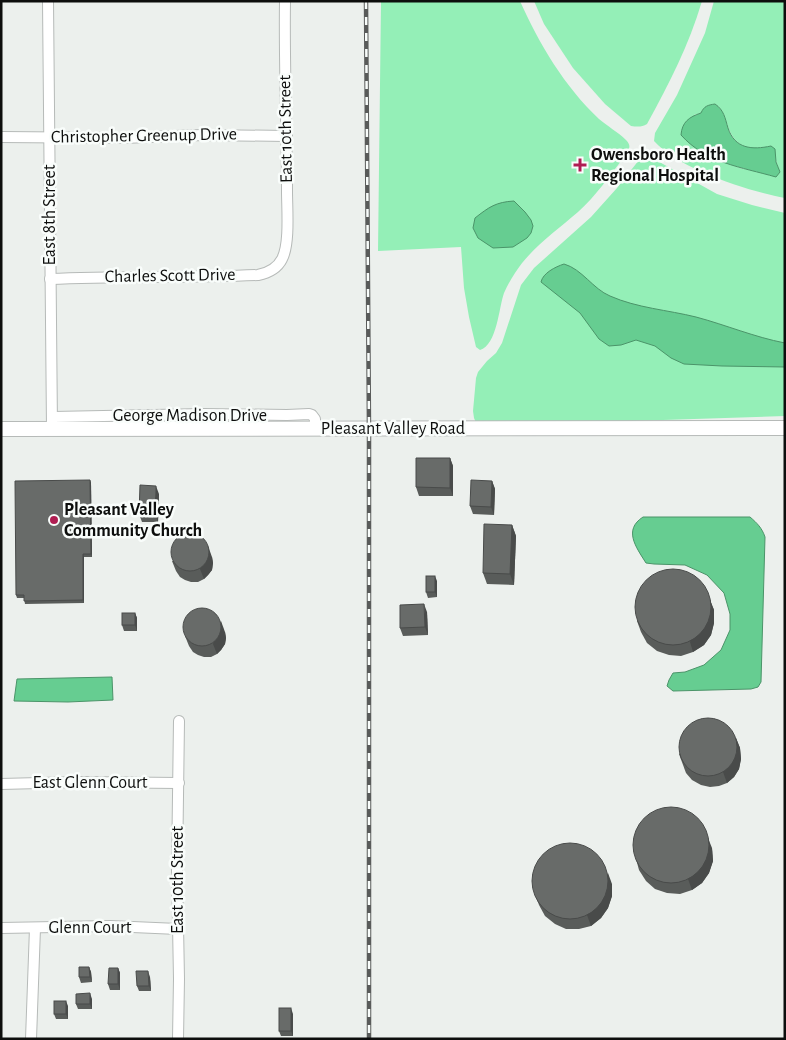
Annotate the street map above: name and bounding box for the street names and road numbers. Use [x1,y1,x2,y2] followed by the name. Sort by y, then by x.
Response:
[276,75,296,183] street label: East 10th Street
[51,125,237,147] street label: Christopher Greenup Drive
[41,164,59,265] street label: East 8th Street
[104,266,236,286] street label: Charles Scott Drive
[113,407,267,425] street label: George Madison Drive
[321,420,465,438] street label: Pleasant Valley Road
[32,774,148,792] street label: East Glenn Court
[169,826,187,934] street label: East 10th Street
[48,919,132,937] street label: Glenn Court

